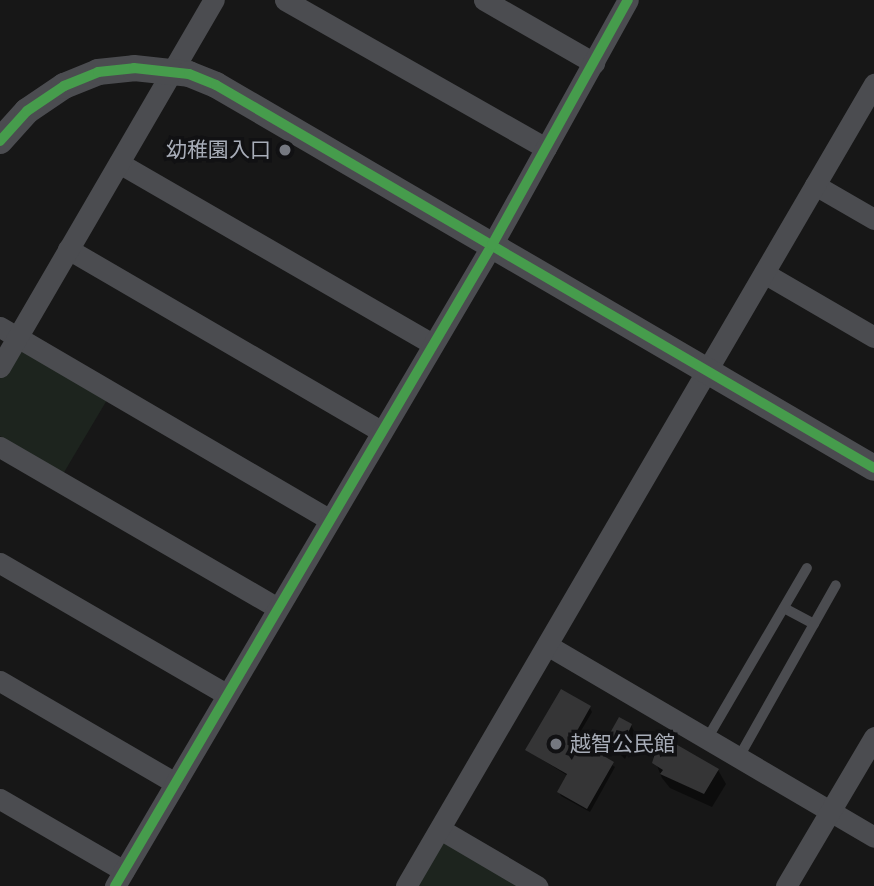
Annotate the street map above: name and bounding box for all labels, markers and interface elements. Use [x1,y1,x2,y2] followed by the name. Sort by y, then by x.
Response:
[166,137,271,163] place label: 幼稚園入口
[277,142,293,158] marker: 幼稚園入口
[570,731,675,757] place label: 越智公民館
[548,736,564,752] marker: 越智公民館

